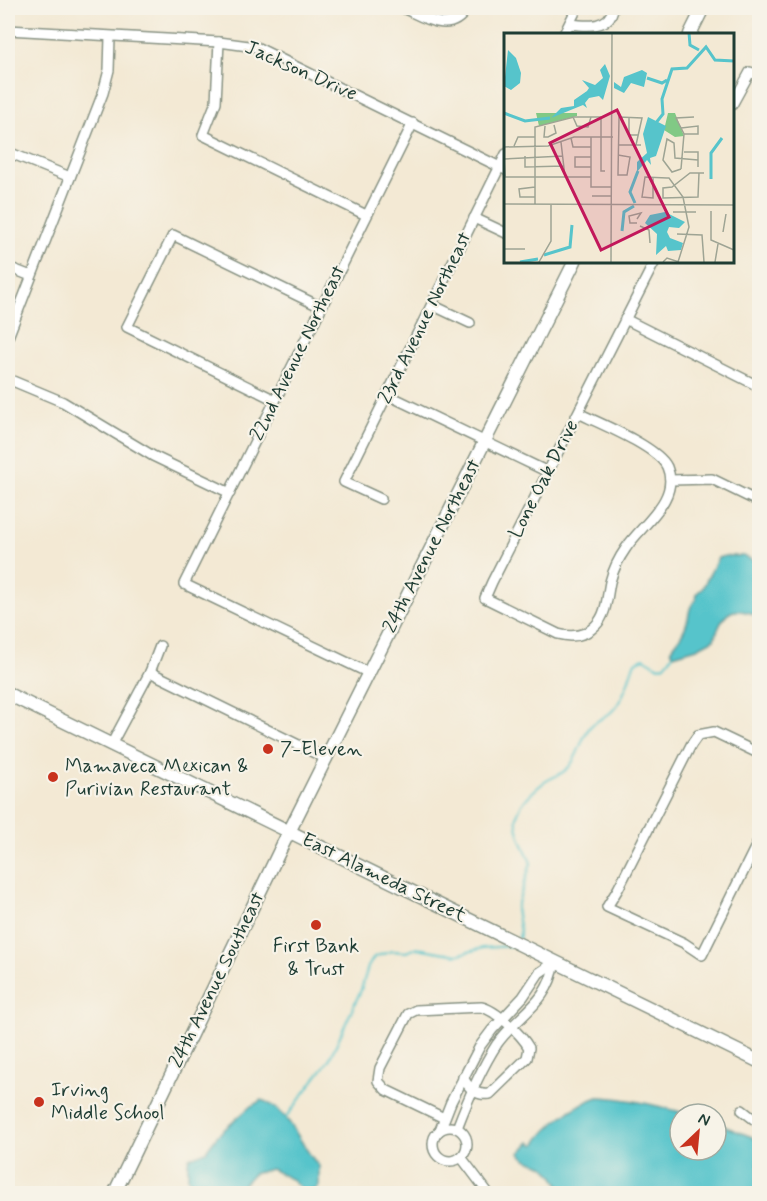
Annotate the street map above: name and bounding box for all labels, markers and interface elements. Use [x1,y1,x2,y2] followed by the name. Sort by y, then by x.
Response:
[504,33,734,262] inset map
[241,34,361,108] street label: Jackson Drive
[372,227,478,408] street label: 23rd Avenue Northeast
[244,261,352,445] street label: 22nd Avenue Northeast
[503,415,585,543] street label: Lone Oak Drive
[376,454,488,638] street label: 24th Avenue Northeast
[280,736,363,763] place label: 7-Eleven
[261,742,275,756] marker: 7-Eleven
[65,753,248,803] place label: Mamaveca Mexican & Purivian Restaurant
[46,770,60,784] marker: Mamaveca Mexican & Purivian Restaurant
[297,826,471,930] street label: East Alameda Street
[163,887,271,1073] street label: 24th Avenue Southeast
[309,918,323,932] marker: First Bank & Trust
[273,933,359,983] place label: First Bank & Trust
[51,1077,164,1127] place label: Irving Middle School
[32,1095,46,1109] marker: Irving Middle School
[668,1102,728,1162] north arrow
[695,1108,713,1132] text: N

